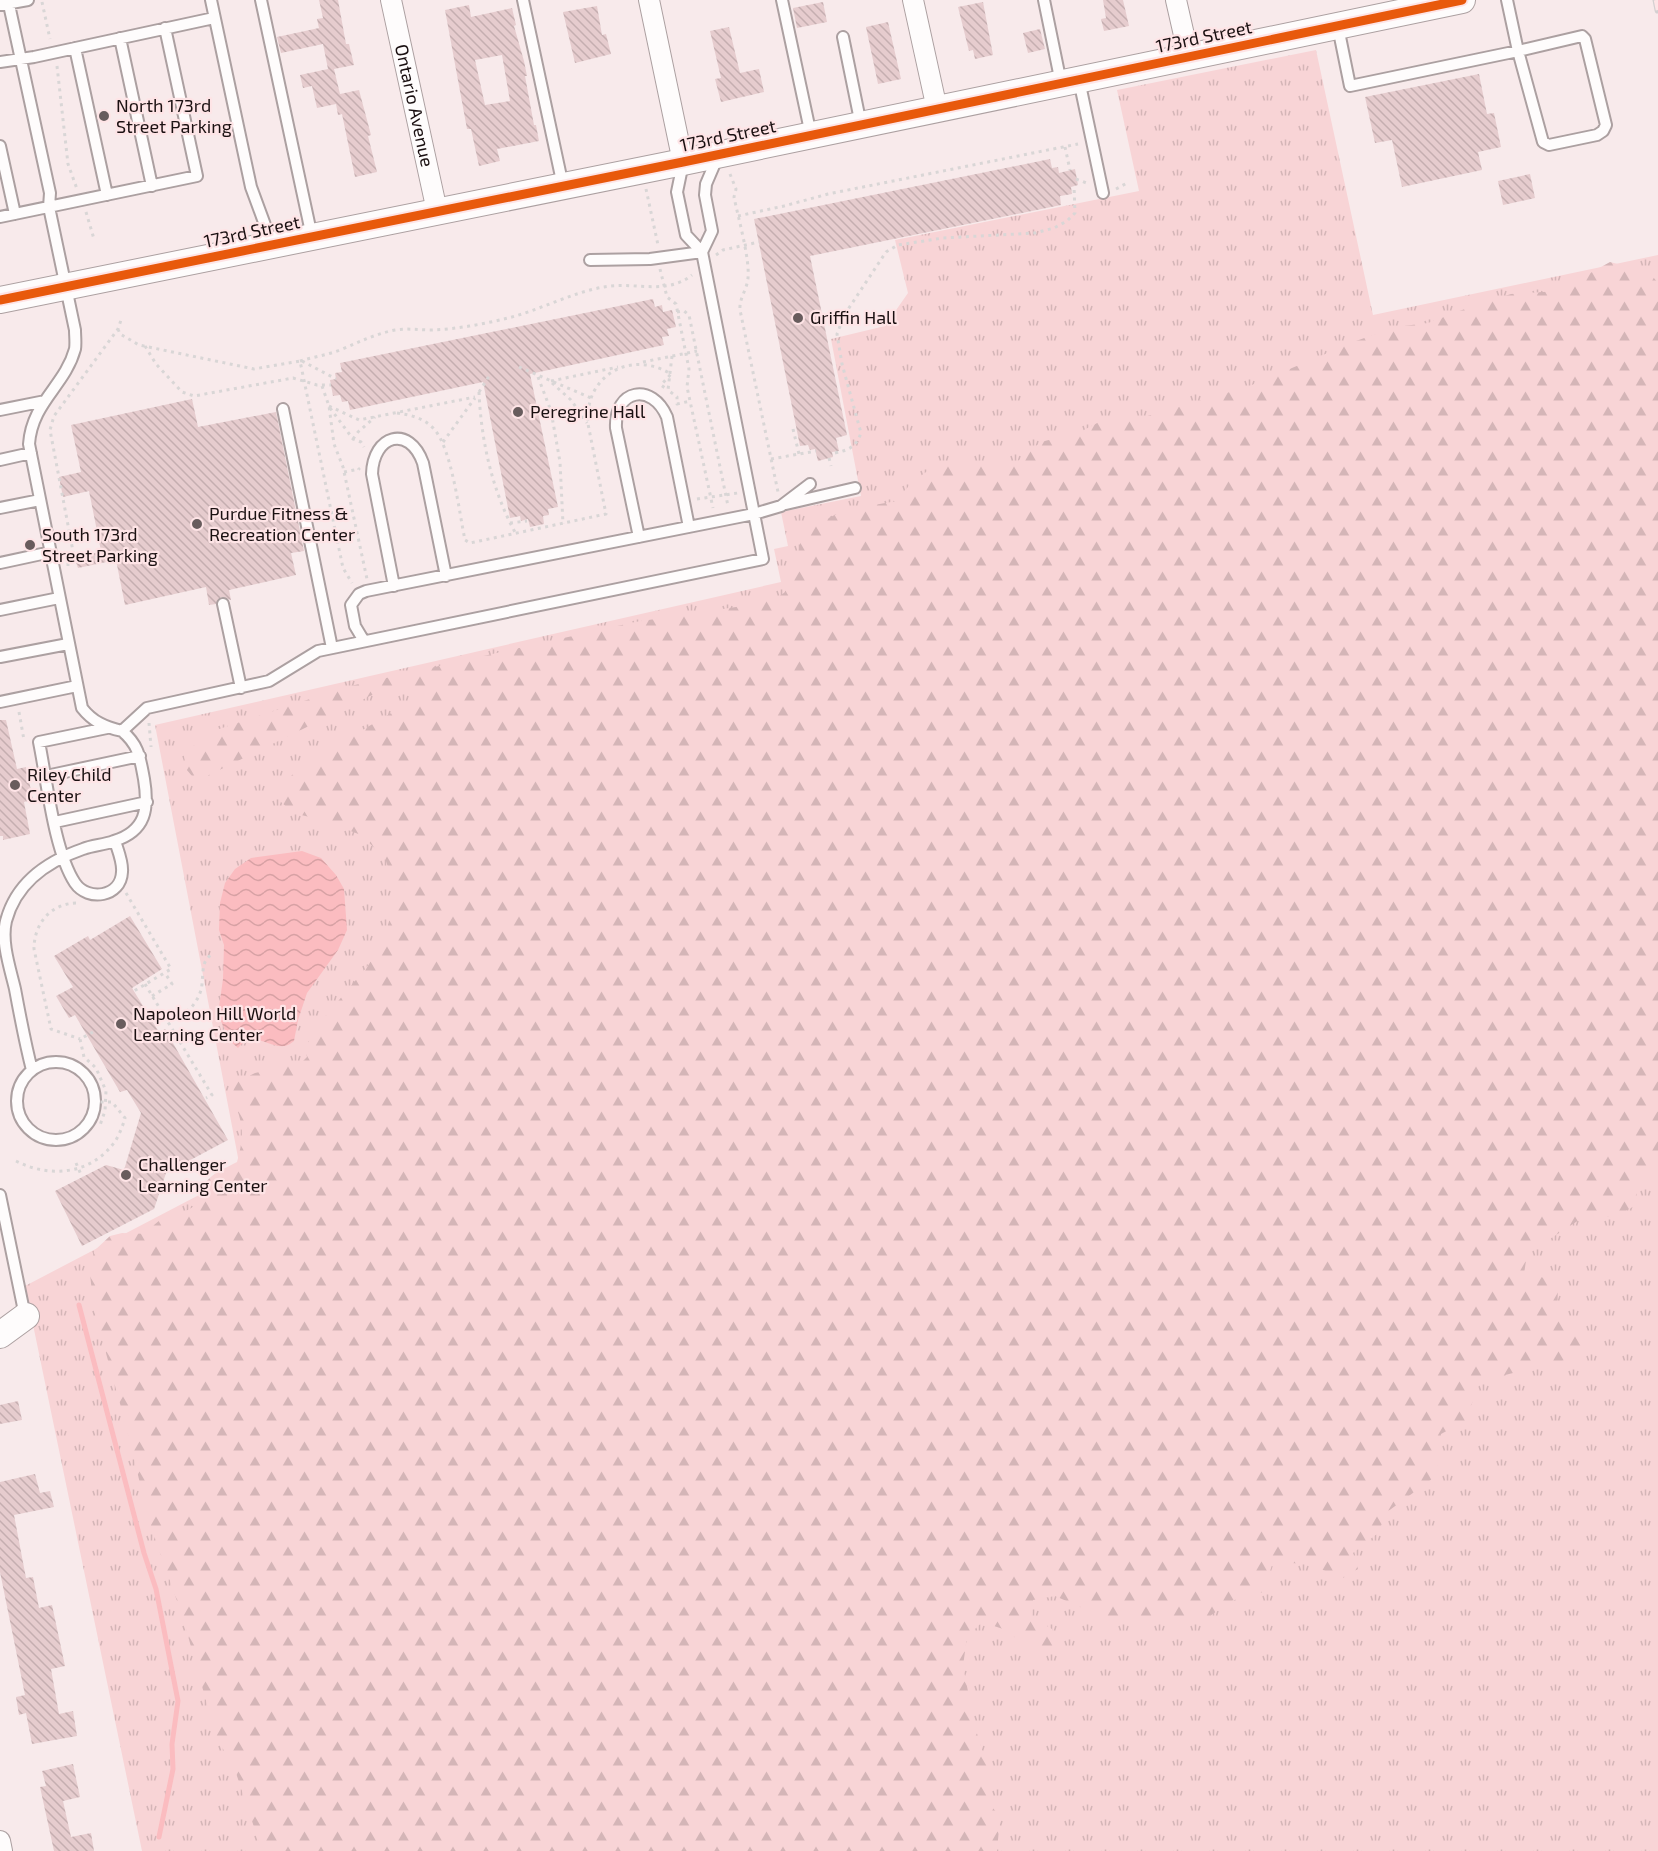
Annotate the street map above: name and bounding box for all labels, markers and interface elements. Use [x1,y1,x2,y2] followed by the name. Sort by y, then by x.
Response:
[1154,15,1254,57] street label: 173rd Street
[391,42,439,169] street label: Ontario Avenue
[116,94,232,137] place label: North 173rd Street Parking
[97,109,111,123] marker: North 173rd Street Parking
[678,114,778,156] street label: 173rd Street
[202,210,302,252] street label: 173rd Street
[810,306,897,328] place label: Griffin Hall
[791,311,805,325] marker: Griffin Hall
[530,400,646,422] place label: Peregrine Hall
[511,405,525,419] marker: Peregrine Hall
[209,502,355,545] place label: Purdue Fitness & Recreation Center
[190,517,204,531] marker: Purdue Fitness & Recreation Center
[42,523,158,566] place label: South 173rd Street Parking
[23,538,37,552] marker: South 173rd Street Parking
[27,763,112,806] place label: Riley Child Center
[8,778,22,792] marker: Riley Child Center
[133,1002,296,1045] place label: Napoleon Hill World Learning Center
[114,1017,128,1031] marker: Napoleon Hill World Learning Center
[138,1153,268,1196] place label: Challenger Learning Center
[119,1168,133,1182] marker: Challenger Learning Center

